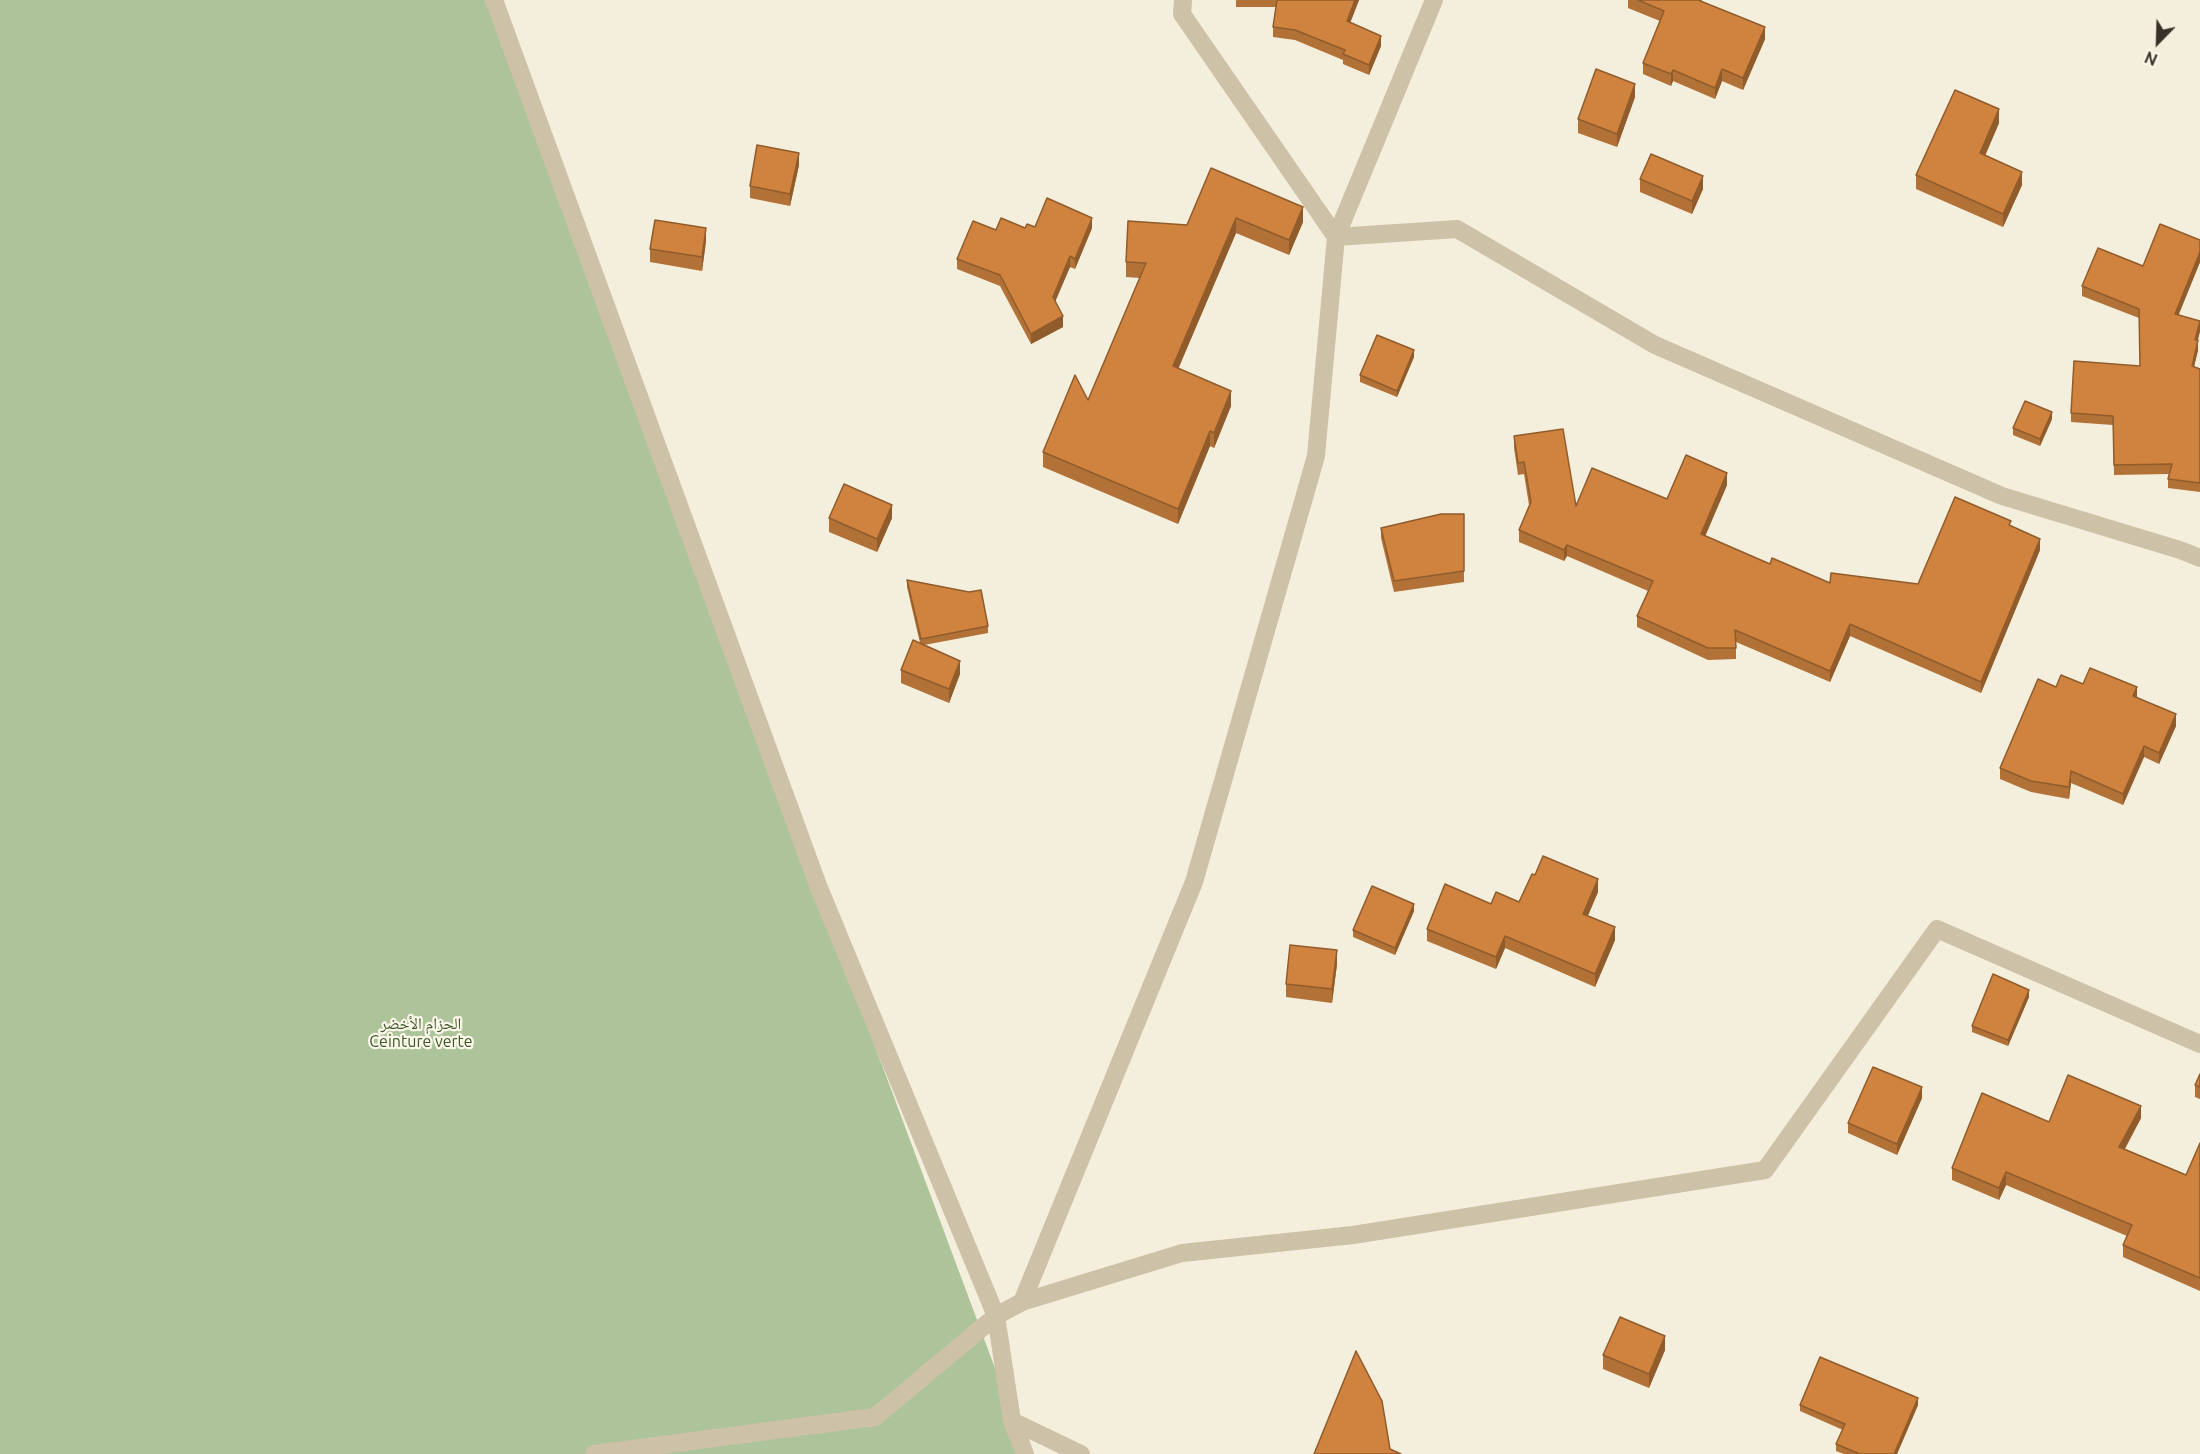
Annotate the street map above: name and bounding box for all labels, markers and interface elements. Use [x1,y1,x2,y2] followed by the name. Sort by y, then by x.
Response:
[2128,12,2188,72] north arrow
[2142,48,2160,69] text: N
[369,1014,473,1052] park label: الحزام الأخضر Ceinture verte

